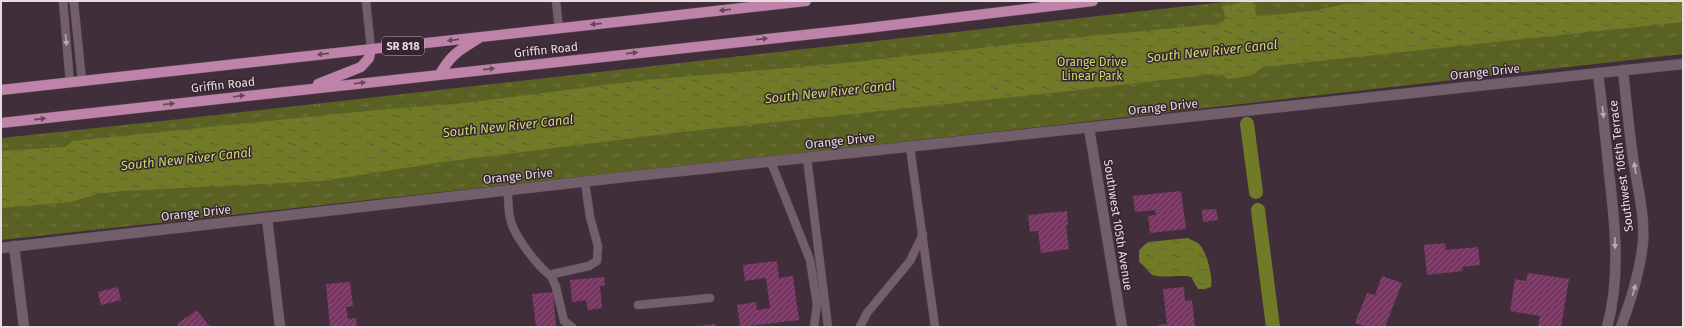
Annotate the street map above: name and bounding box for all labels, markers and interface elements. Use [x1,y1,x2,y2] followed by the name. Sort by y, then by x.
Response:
[719,7,731,13] one-way arrow
[590,21,602,28] one-way arrow
[63,34,69,46] one-way arrow
[756,36,768,43] one-way arrow
[382,37,424,55] road number: SR 818
[447,37,459,43] one-way arrow
[1145,37,1278,65] water label: South New River Canal
[513,40,579,60] street label: Griffin Road
[626,50,638,57] one-way arrow
[317,51,330,58] one-way arrow
[1057,55,1127,83] park label: Orange Drive Linear Park
[1449,61,1521,83] street label: Orange Drive
[483,66,495,72] one-way arrow
[190,75,256,95] street label: Griffin Road
[763,78,896,106] water label: South New River Canal
[354,80,366,86] one-way arrow
[232,93,245,100] one-way arrow
[1127,96,1199,118] street label: Orange Drive
[1606,99,1636,233] street label: Southwest 106th Terrace
[163,101,175,107] one-way arrow
[1599,106,1606,118] one-way arrow
[441,112,574,140] water label: South New River Canal
[34,115,46,122] one-way arrow
[804,130,876,152] street label: Orange Drive
[119,145,252,173] water label: South New River Canal
[1101,159,1135,291] street label: Southwest 105th Avenue
[1632,162,1638,174] one-way arrow
[482,165,554,187] street label: Orange Drive
[160,202,232,224] street label: Orange Drive
[1612,237,1618,250] one-way arrow
[1631,284,1637,296] one-way arrow

